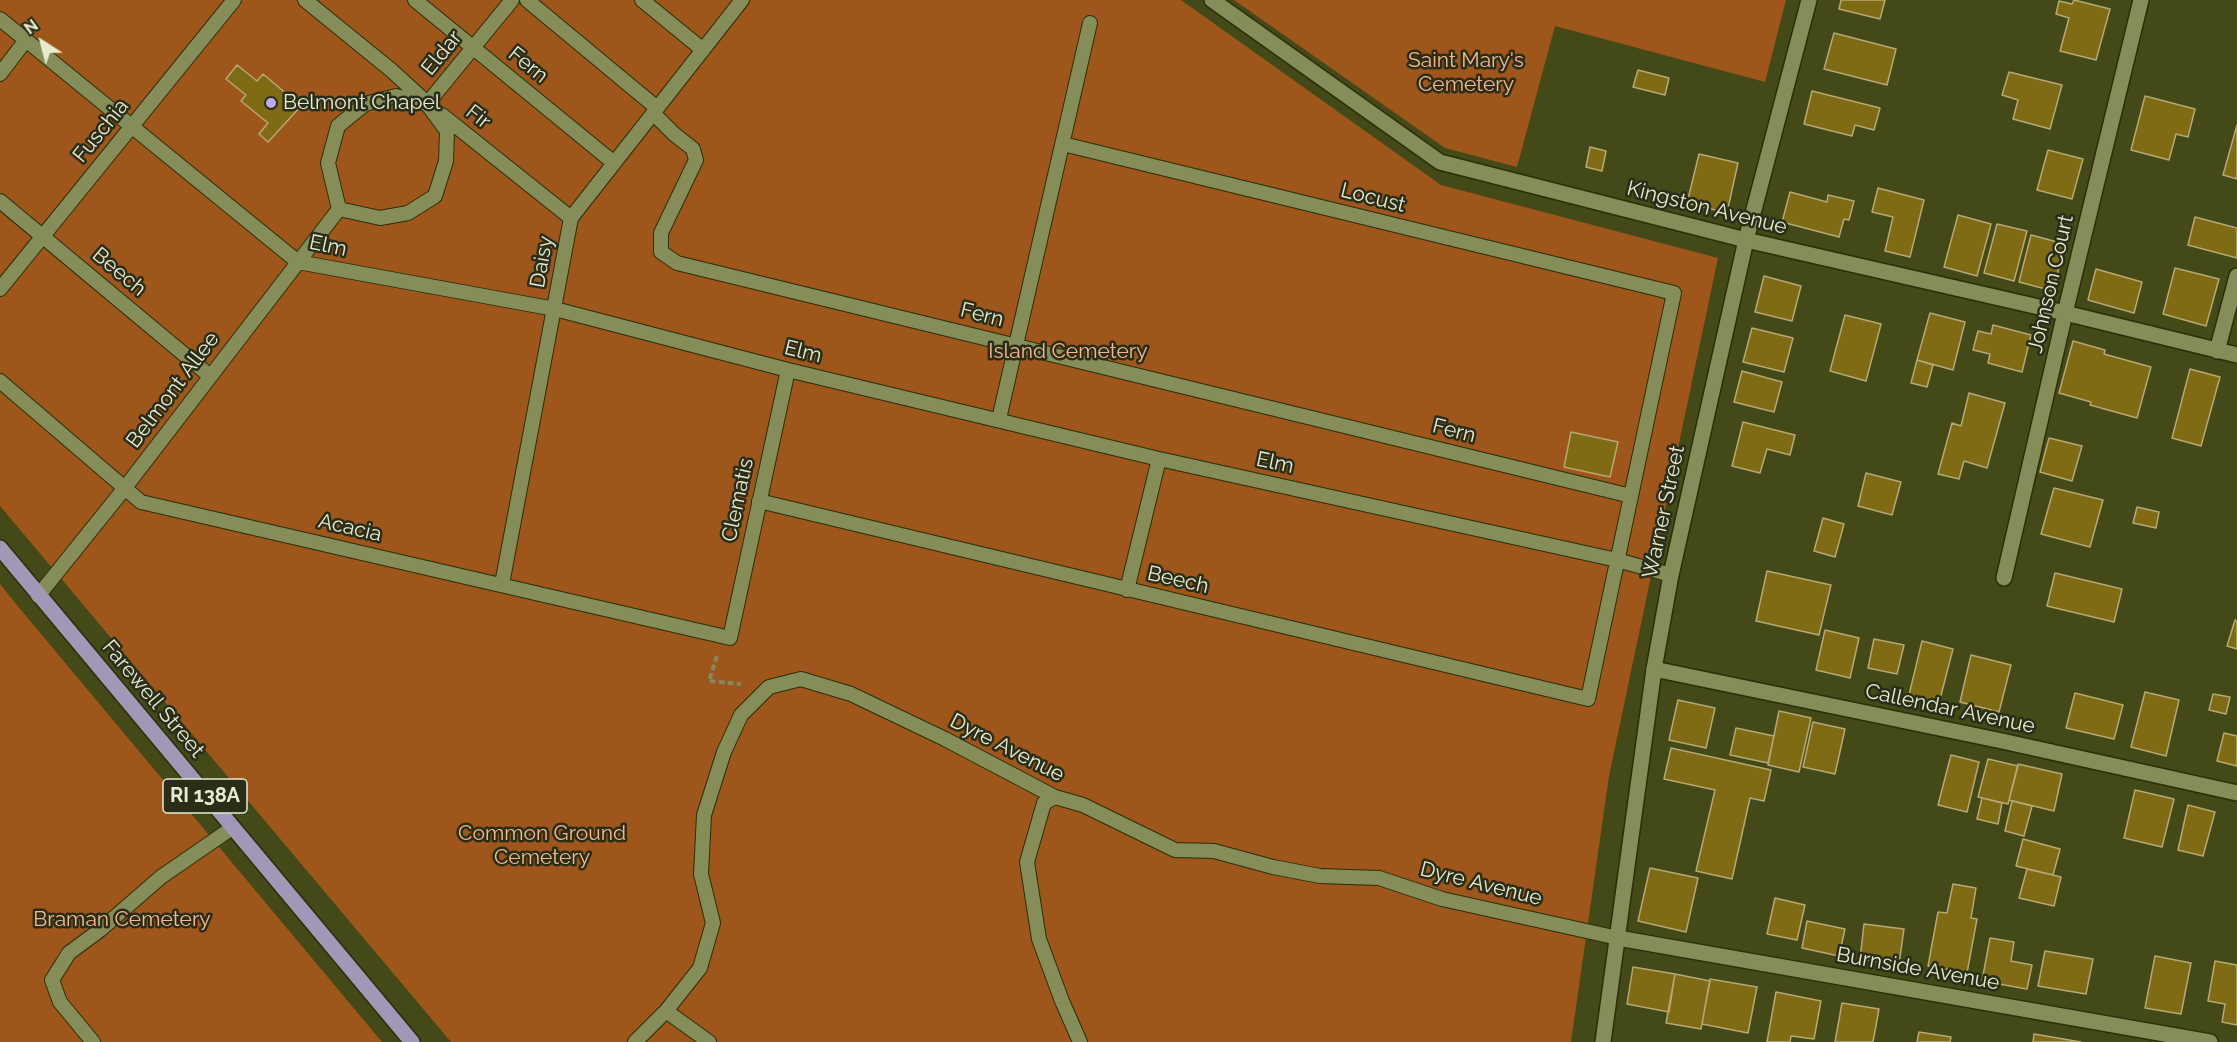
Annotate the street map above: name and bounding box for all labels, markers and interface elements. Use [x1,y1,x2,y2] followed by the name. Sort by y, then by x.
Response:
[12,12,72,72] north arrow
[21,16,42,38] text: N
[416,25,468,81] street label: Eldar
[503,41,553,89] street label: Fern
[1408,48,1524,98] park label: Saint Mary's Cemetery
[283,90,440,116] place label: Belmont Chapel
[68,94,134,168] street label: Fuschia
[264,96,278,110] marker: Belmont Chapel
[461,100,495,134] street label: Fir
[1624,176,1790,240] street label: Kingston Avenue
[1338,178,1408,218] street label: Locust
[2023,213,2079,355] street label: Johnson Court
[307,230,349,262] street label: Elm
[525,234,559,290] street label: Daisy
[87,242,151,302] street label: Beech
[958,297,1006,333] street label: Fern
[121,327,225,453] street label: Belmont Allee
[782,335,824,369] street label: Elm
[988,339,1148,365] park label: Island Cemetery
[1430,413,1478,449] street label: Fern
[1638,443,1690,581] street label: Warner Street
[1254,447,1296,479] street label: Elm
[717,456,759,544] street label: Clematis
[316,508,384,548] street label: Acacia
[1145,561,1211,599] street label: Beech
[97,635,209,763] street label: Farewell Street
[1863,679,2037,739] street label: Callendar Avenue
[946,708,1068,788] street label: Dyre Avenue
[163,779,247,813] road number: RI 138A
[458,821,626,871] park label: Common Ground Cemetery
[1417,857,1545,911] street label: Dyre Avenue
[33,907,211,933] park label: Braman Cemetery
[1834,942,2002,996] street label: Burnside Avenue

